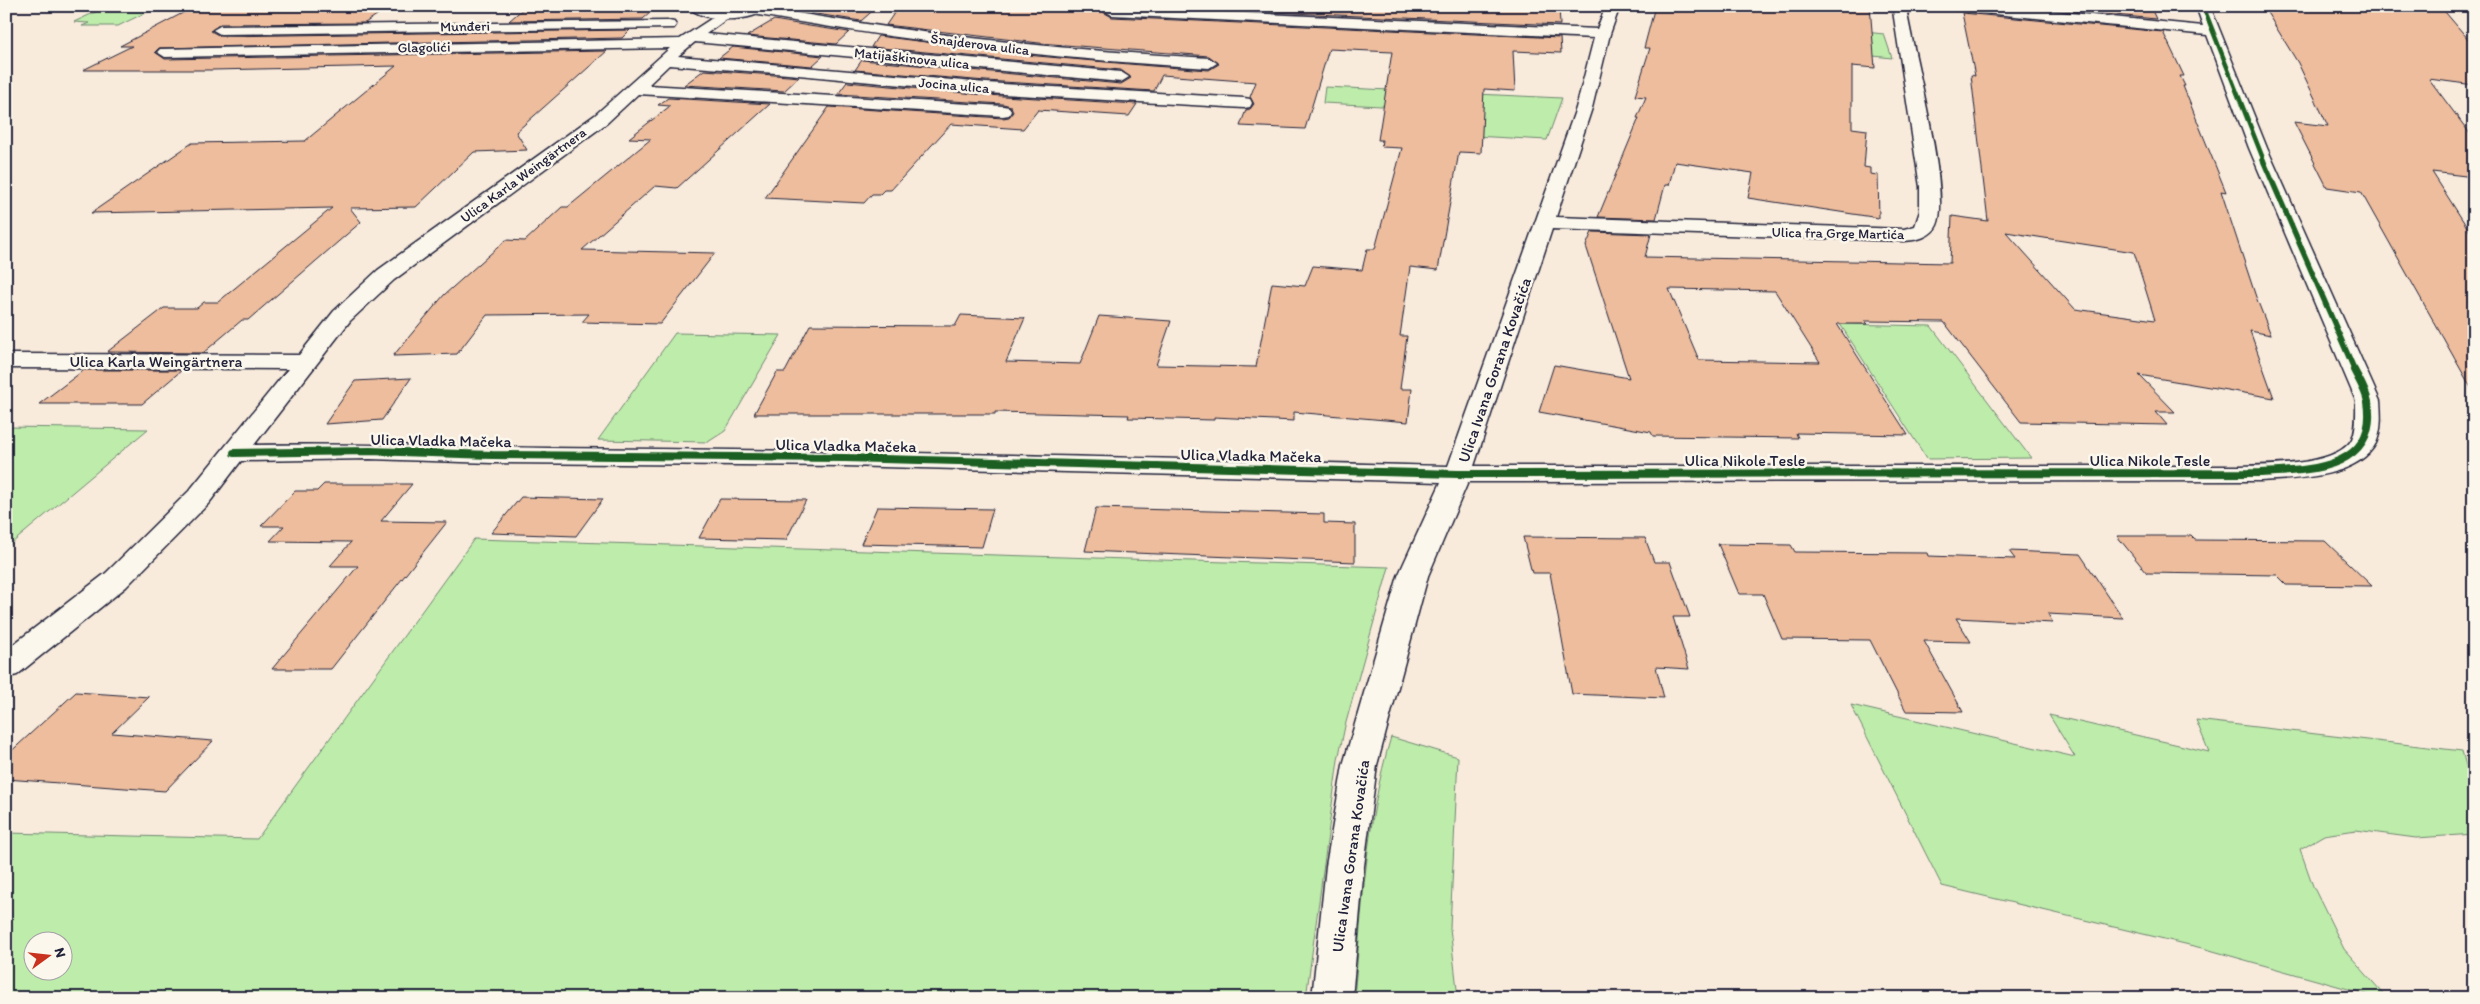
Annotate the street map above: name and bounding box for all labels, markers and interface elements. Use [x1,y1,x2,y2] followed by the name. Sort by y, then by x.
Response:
[440,18,490,35] street label: Munđeri
[930,30,1031,59] street label: Šnajderova ulica
[397,39,451,56] street label: Glagolići
[853,44,971,73] street label: Matijaškinova ulica
[918,74,991,97] street label: Jocina ulica
[457,124,590,227] street label: Ulica Karla Weingärtnera
[1771,224,1905,243] street label: Ulica fra Grge Martića
[1454,275,1535,465] street label: Ulica Ivana Gorana Kovačića
[69,352,243,371] street label: Ulica Karla Weingärtnera
[370,430,513,451] street label: Ulica Vladka Mačeka
[775,435,918,456] street label: Ulica Vladka Mačeka
[1180,445,1323,466] street label: Ulica Vladka Mačeka
[1684,451,1806,470] street label: Ulica Nikole Tesle
[2089,451,2211,470] street label: Ulica Nikole Tesle
[1328,758,1373,954] street label: Ulica Ivana Gorana Kovačića
[22,932,72,982] north arrow
[51,946,70,960] text: N

